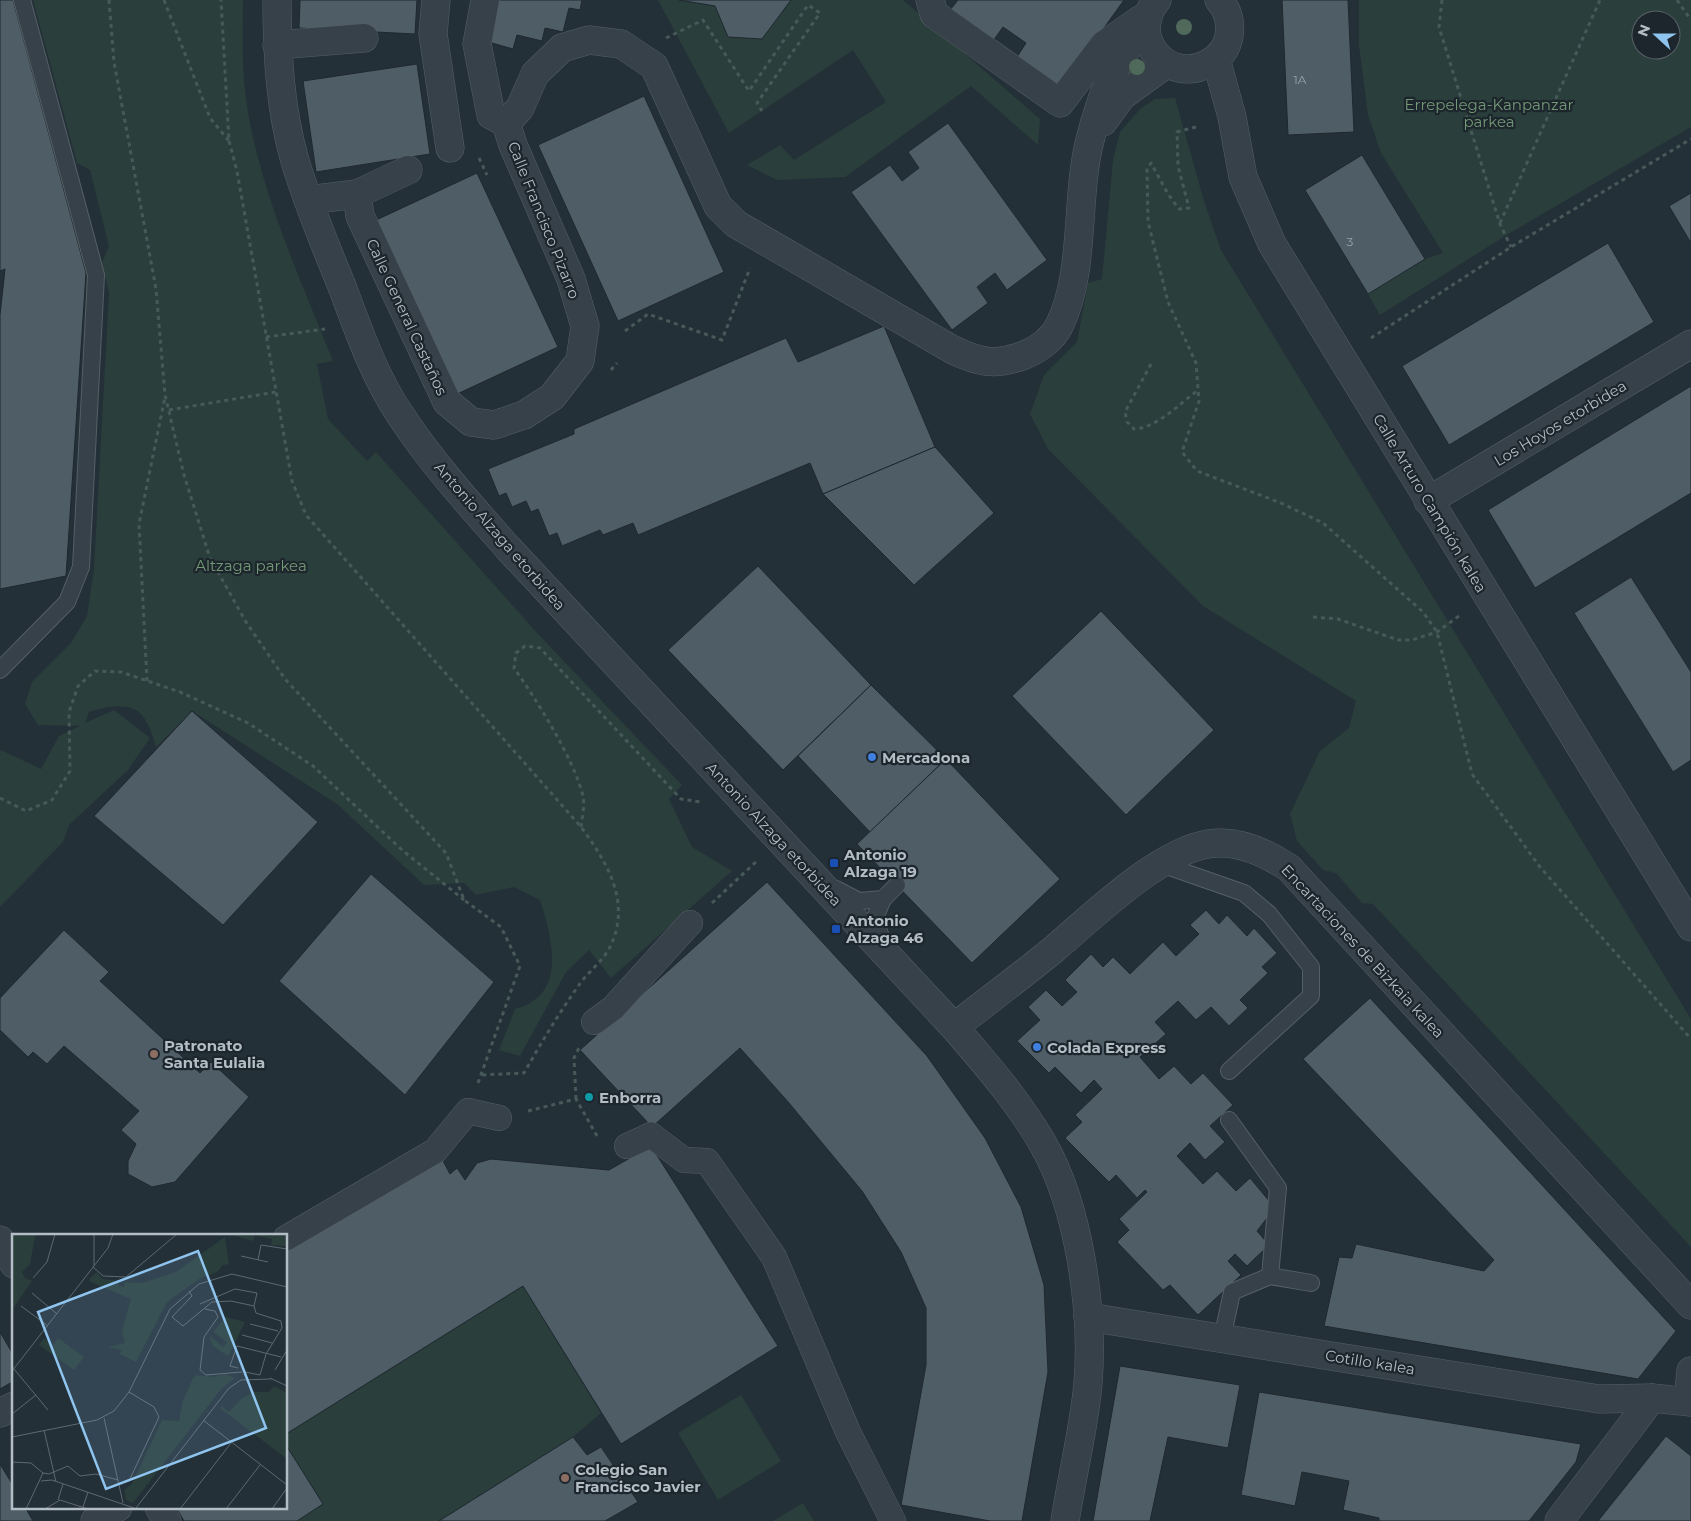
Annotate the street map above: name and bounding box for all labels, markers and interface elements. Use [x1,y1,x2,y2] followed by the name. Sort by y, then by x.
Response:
[1631,10,1681,60] north arrow
[1633,22,1654,39] text: N
[1294,72,1307,87] house number: 1A
[1404,95,1574,131] park label: Errepelega-Kanpanzar parkea
[504,139,584,301] street label: Calle Francisco Pizarro
[1347,234,1354,249] house number: 3
[362,236,452,398] street label: Calle General Castaños
[1490,376,1630,470] street label: Los Hoyos etorbidea
[1369,410,1491,596] street label: Calle Arturo Campión kalea
[430,458,570,614] street label: Antonio Alzaga etorbidea
[195,556,307,575] park label: Altzaga parkea
[882,748,970,767] place label: Mercadona
[866,751,878,763] marker: Mercadona
[702,758,846,910] street label: Antonio Alzaga etorbidea
[843,845,917,881] place label: Antonio Alzaga 19
[828,857,840,869] marker: Antonio Alzaga 19
[1277,860,1449,1042] street label: Encartaciones de Bizkaia kalea
[845,911,924,947] place label: Antonio Alzaga 46
[830,923,842,935] marker: Antonio Alzaga 46
[164,1036,265,1072] place label: Patronato Santa Eulalia
[1047,1038,1166,1057] place label: Colada Express
[1031,1041,1043,1053] marker: Colada Express
[148,1048,160,1060] marker: Patronato Santa Eulalia
[599,1088,661,1107] place label: Enborra
[583,1091,595,1103] marker: Enborra
[12,1234,288,1508] inset map
[1324,1346,1416,1378] street label: Cotillo kalea
[575,1460,701,1496] place label: Colegio San Francisco Javier
[559,1472,571,1484] marker: Colegio San Francisco Javier

